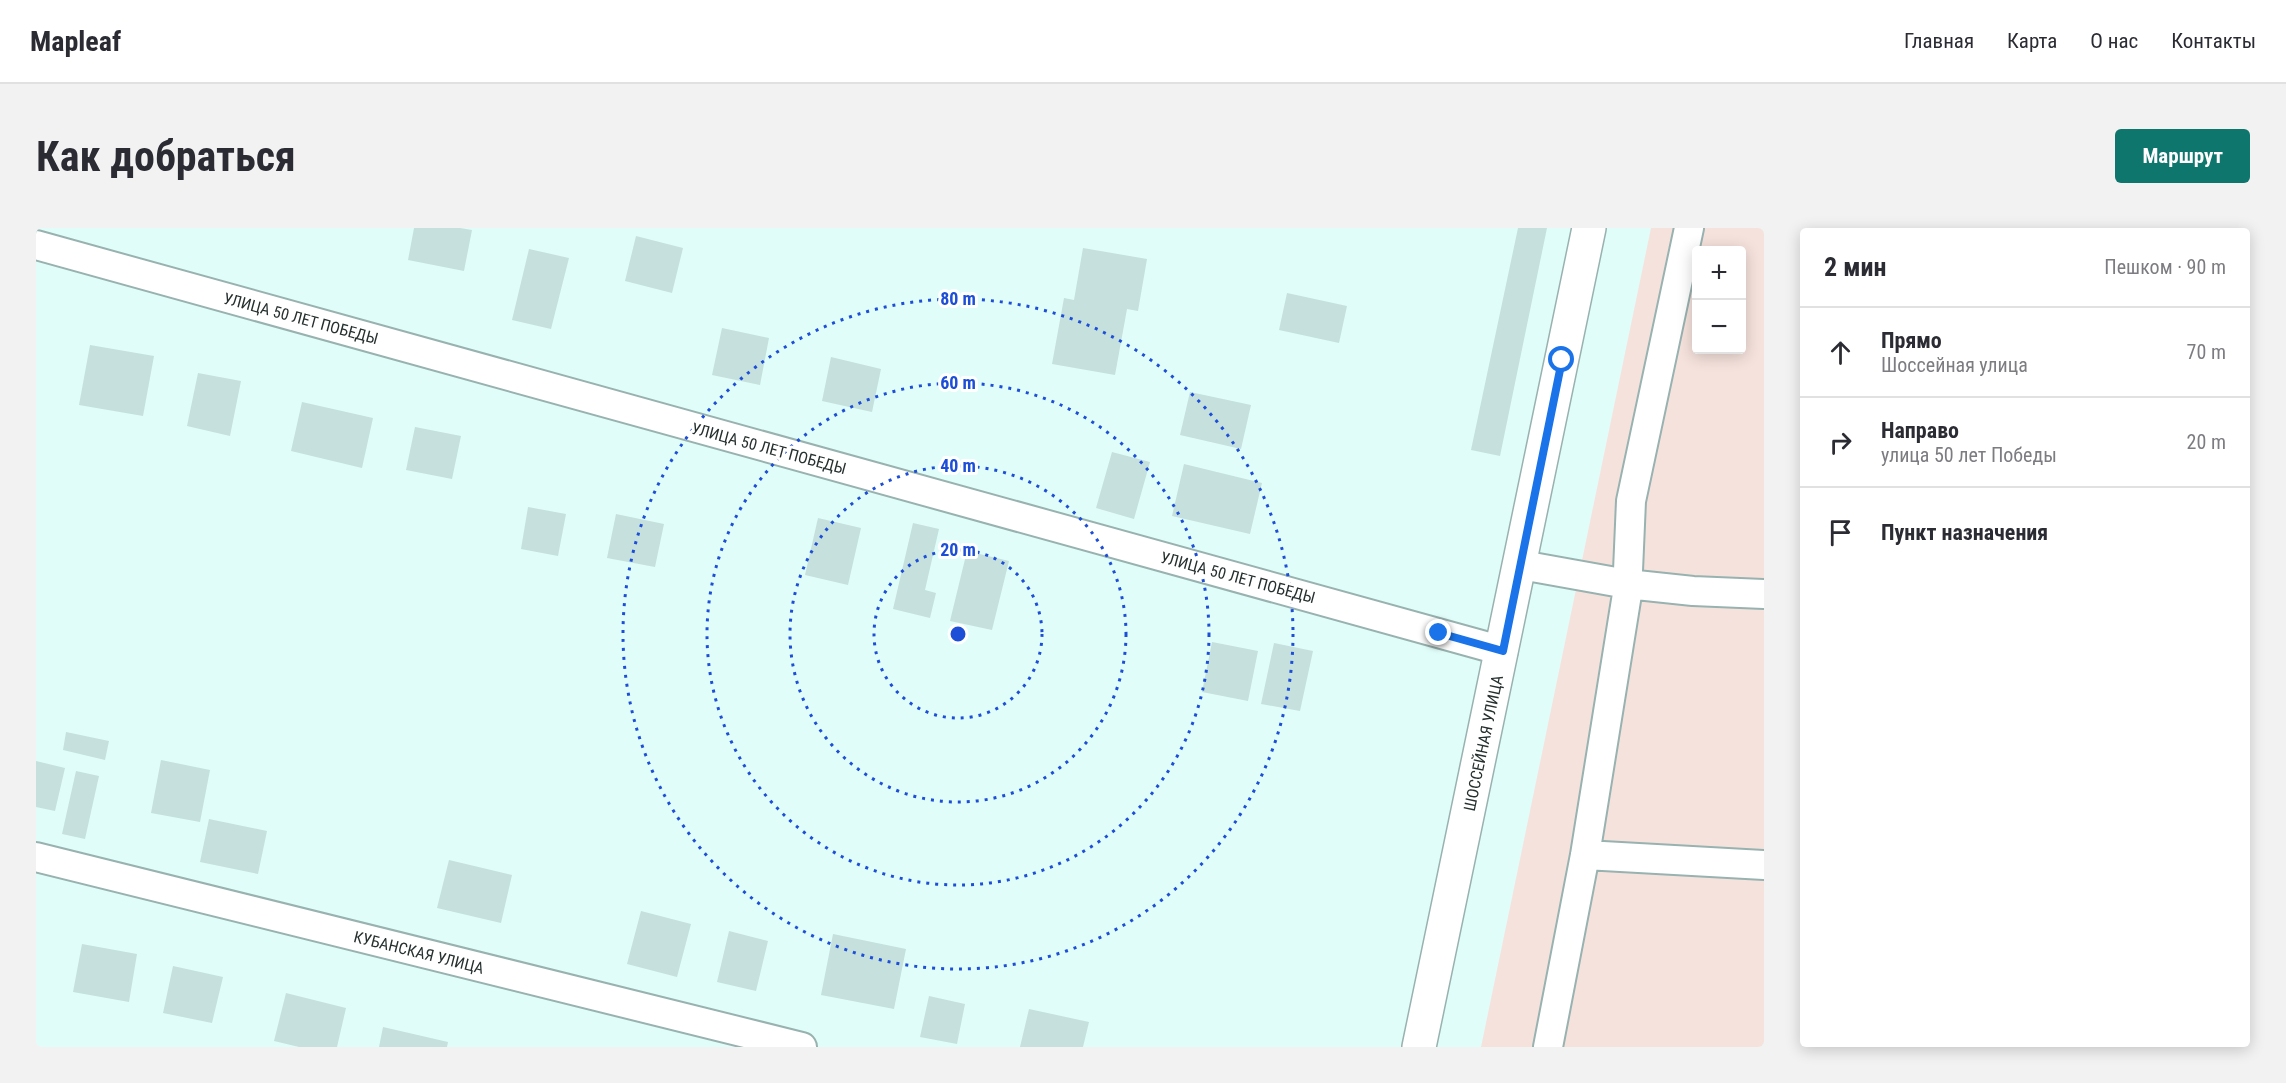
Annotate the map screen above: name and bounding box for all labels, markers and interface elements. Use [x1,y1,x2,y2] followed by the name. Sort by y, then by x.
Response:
[30,25,121,58] text: Mapleaf
[1904,29,1974,53] text: Главная
[2007,29,2057,53] text: Карта
[2090,29,2138,53] text: О нас
[2171,29,2256,53] text: Контакты
[2115,129,2250,183] button: Маршрут
[36,132,296,181] text: Как добраться
[1692,246,1746,354] map controls
[1692,246,1746,300] button: +
[1824,252,1886,282] text: 2 мин
[2104,255,2226,279] text: Пешком · 90 m
[940,288,976,309] text: 80 m
[221,289,380,348] street label: УЛИЦА 50 ЛЕТ ПОБЕДЫ
[1692,300,1746,354] button: −
[1881,328,1942,353] text: Прямо
[1824,336,1857,369] icon: ahead
[2187,340,2226,364] text: 70 m
[1548,346,1574,372] route start
[1881,353,2028,377] text: Шоссейная улица
[940,372,976,393] text: 60 m
[1881,418,1959,443] text: Направо
[689,419,848,478] street label: УЛИЦА 50 ЛЕТ ПОБЕДЫ
[1824,426,1857,459] icon: right
[2187,430,2226,454] text: 20 m
[1881,443,2057,467] text: улица 50 лет Победы
[940,455,976,476] text: 40 m
[1824,516,1857,549] icon: arrive
[1881,520,2048,545] text: Пункт назначения
[940,539,976,560] text: 20 m
[1158,548,1317,607] street label: УЛИЦА 50 ЛЕТ ПОБЕДЫ
[1425,619,1451,645] route end
[948,624,968,644] centre of rings
[1460,673,1507,813] street label: ШОССЕЙНАЯ УЛИЦА
[352,927,486,978] street label: КУБАНСКАЯ УЛИЦА

